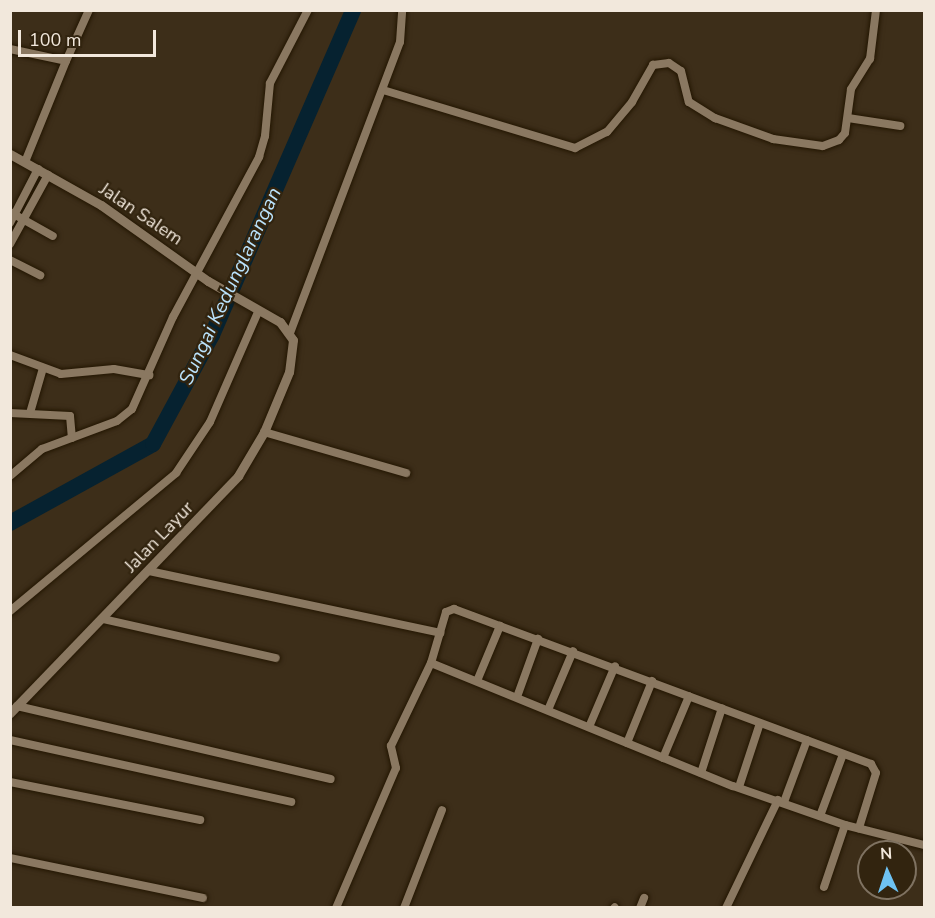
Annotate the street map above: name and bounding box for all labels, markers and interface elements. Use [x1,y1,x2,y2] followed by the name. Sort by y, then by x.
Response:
[21,18,159,56] scale bar
[29,28,81,52] text: 100 m
[95,178,187,250] street label: Jalan Salem
[174,183,286,389] water label: Sungai Kedunglarangan
[120,497,198,577] street label: Jalan Layur
[857,840,917,900] north arrow
[880,843,893,865] text: N

